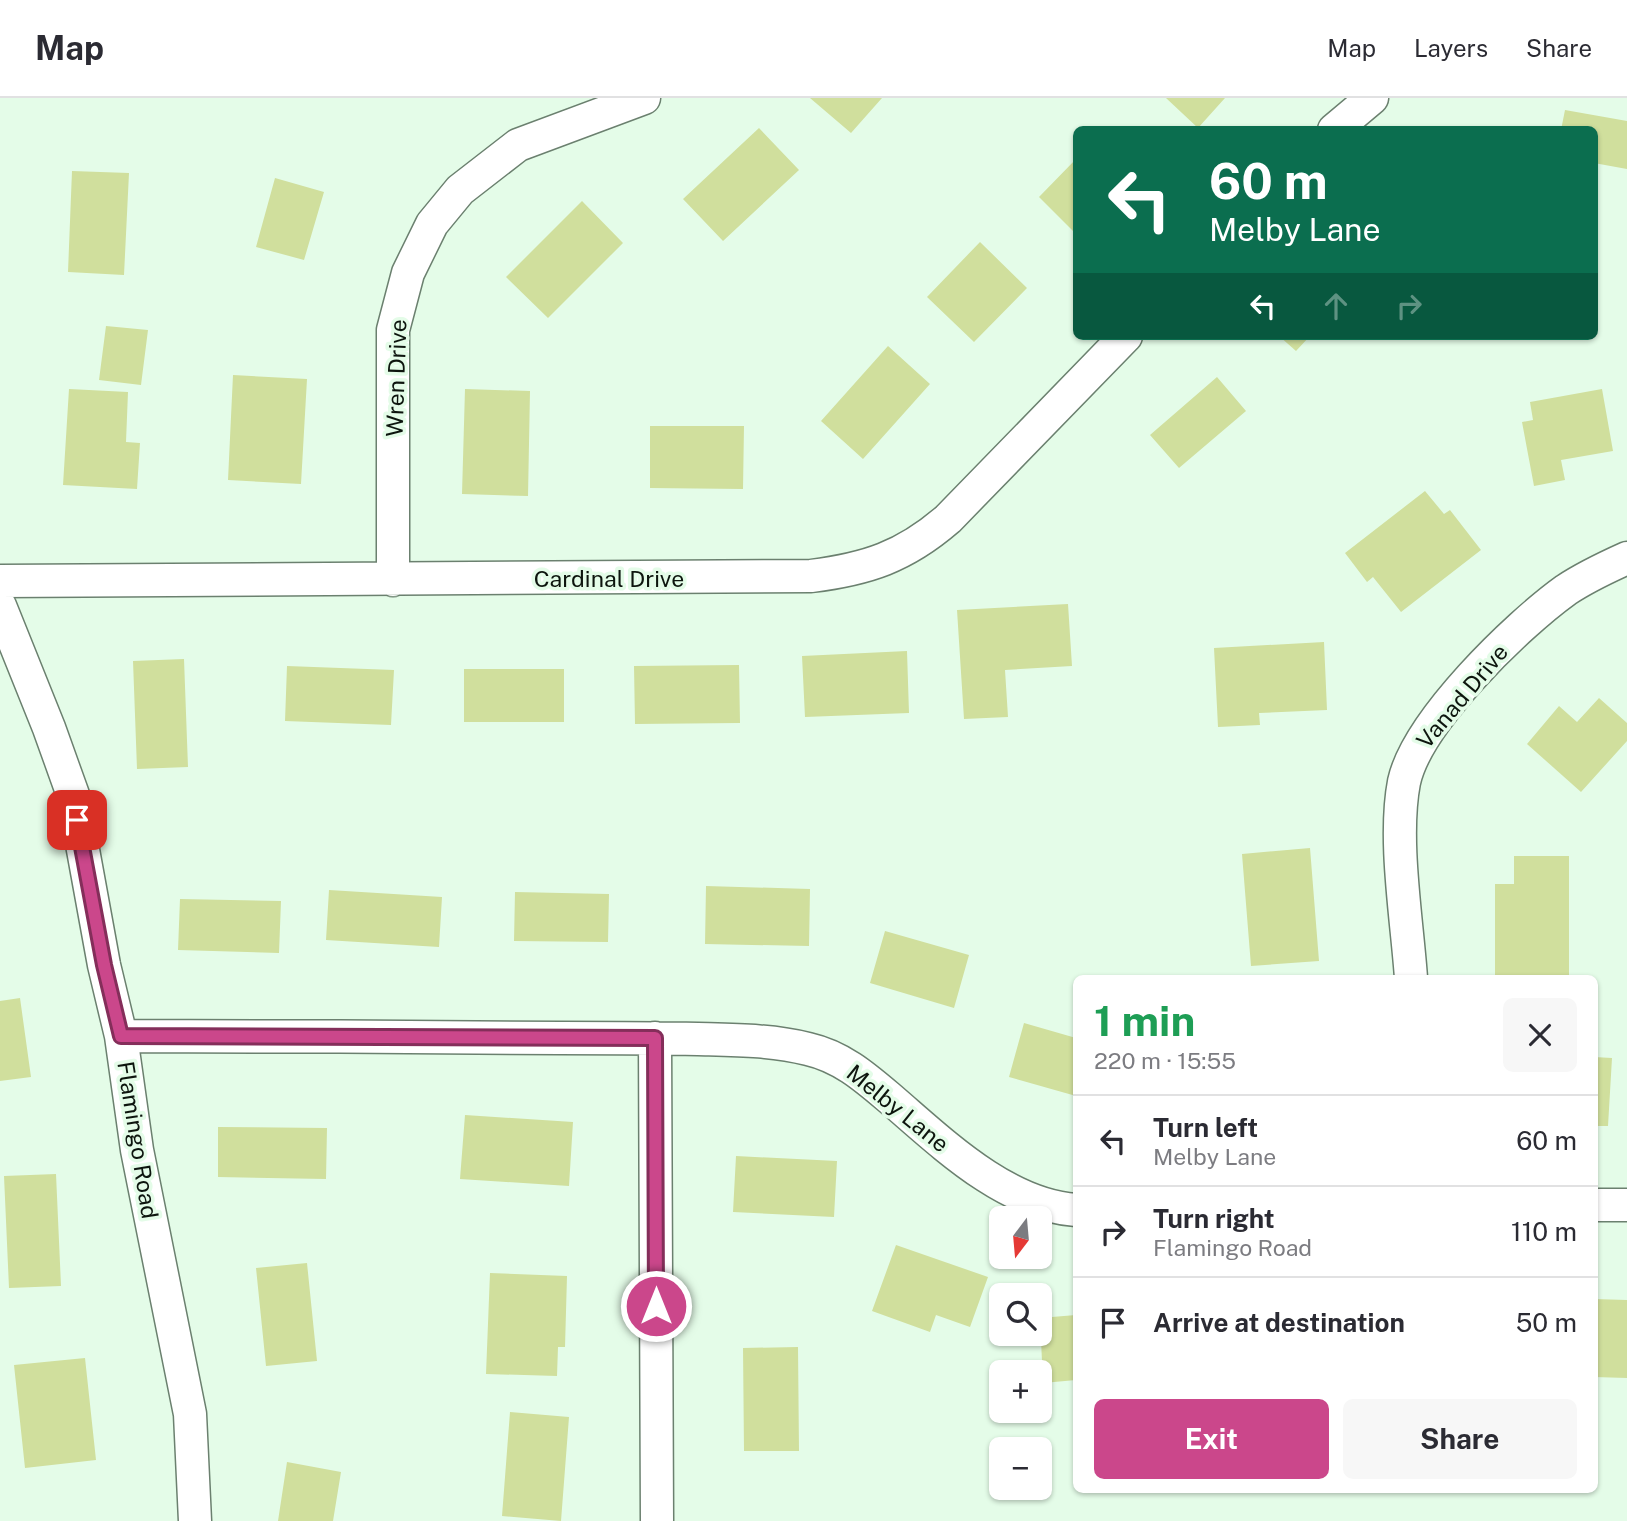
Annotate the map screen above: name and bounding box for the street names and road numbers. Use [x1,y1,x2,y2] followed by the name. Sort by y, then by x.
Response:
[380,319,412,437] street label: Wren Drive
[534,565,684,592] street label: Cardinal Drive
[1411,638,1513,754] street label: Vanad Drive
[112,1059,164,1221] street label: Flamingo Road
[842,1059,954,1157] street label: Melby Lane

